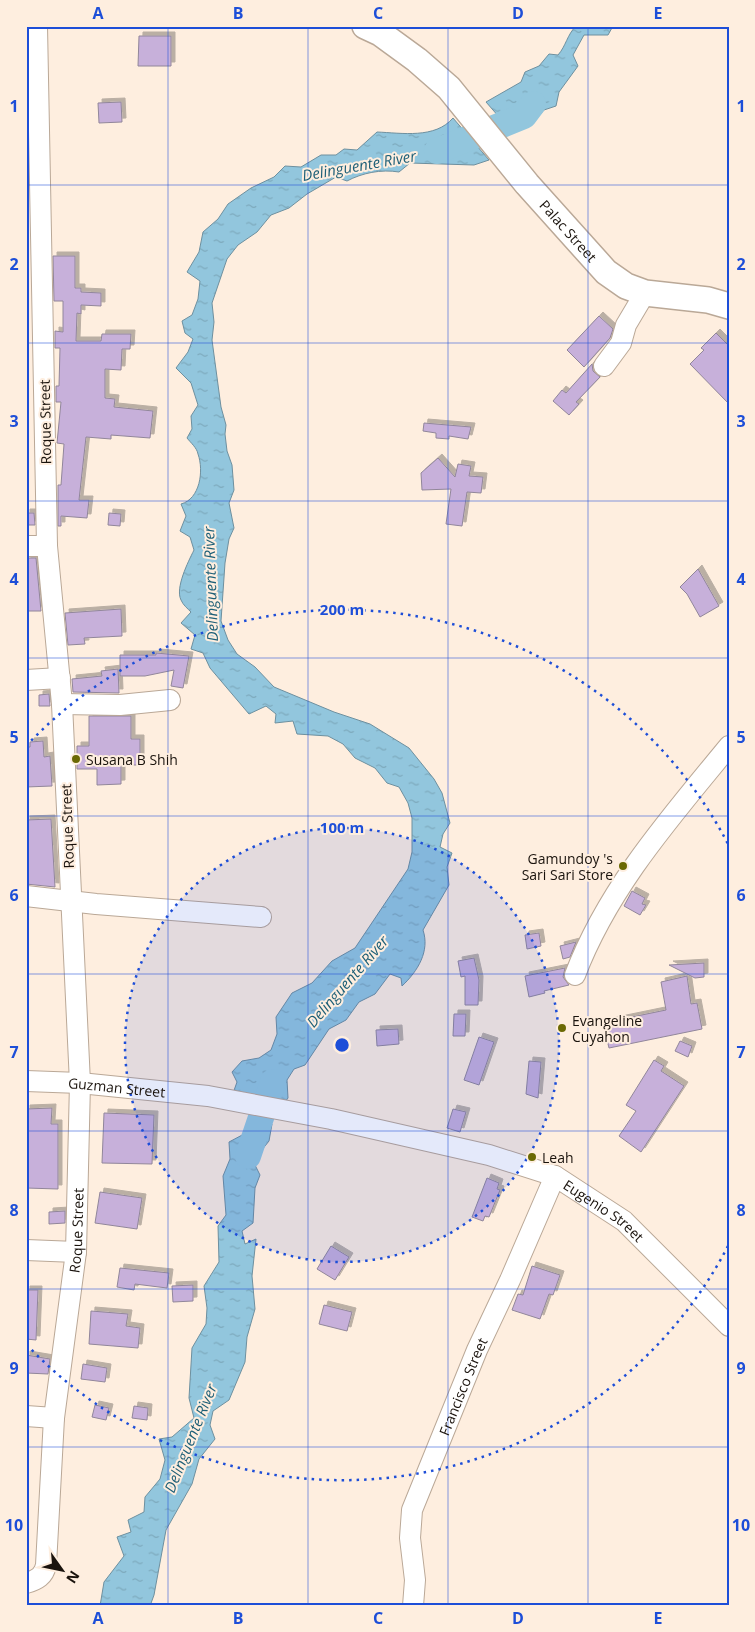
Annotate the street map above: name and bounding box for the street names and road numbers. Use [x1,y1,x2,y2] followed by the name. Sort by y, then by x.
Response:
[536,195,602,265] street label: Palac Street
[35,379,55,465] street label: Roque Street
[56,783,78,869] street label: Roque Street
[68,1073,166,1101] street label: Guzman Street
[560,1175,648,1245] street label: Eugenio Street
[64,1188,87,1274] street label: Roque Street
[434,1334,491,1438] street label: Francisco Street

